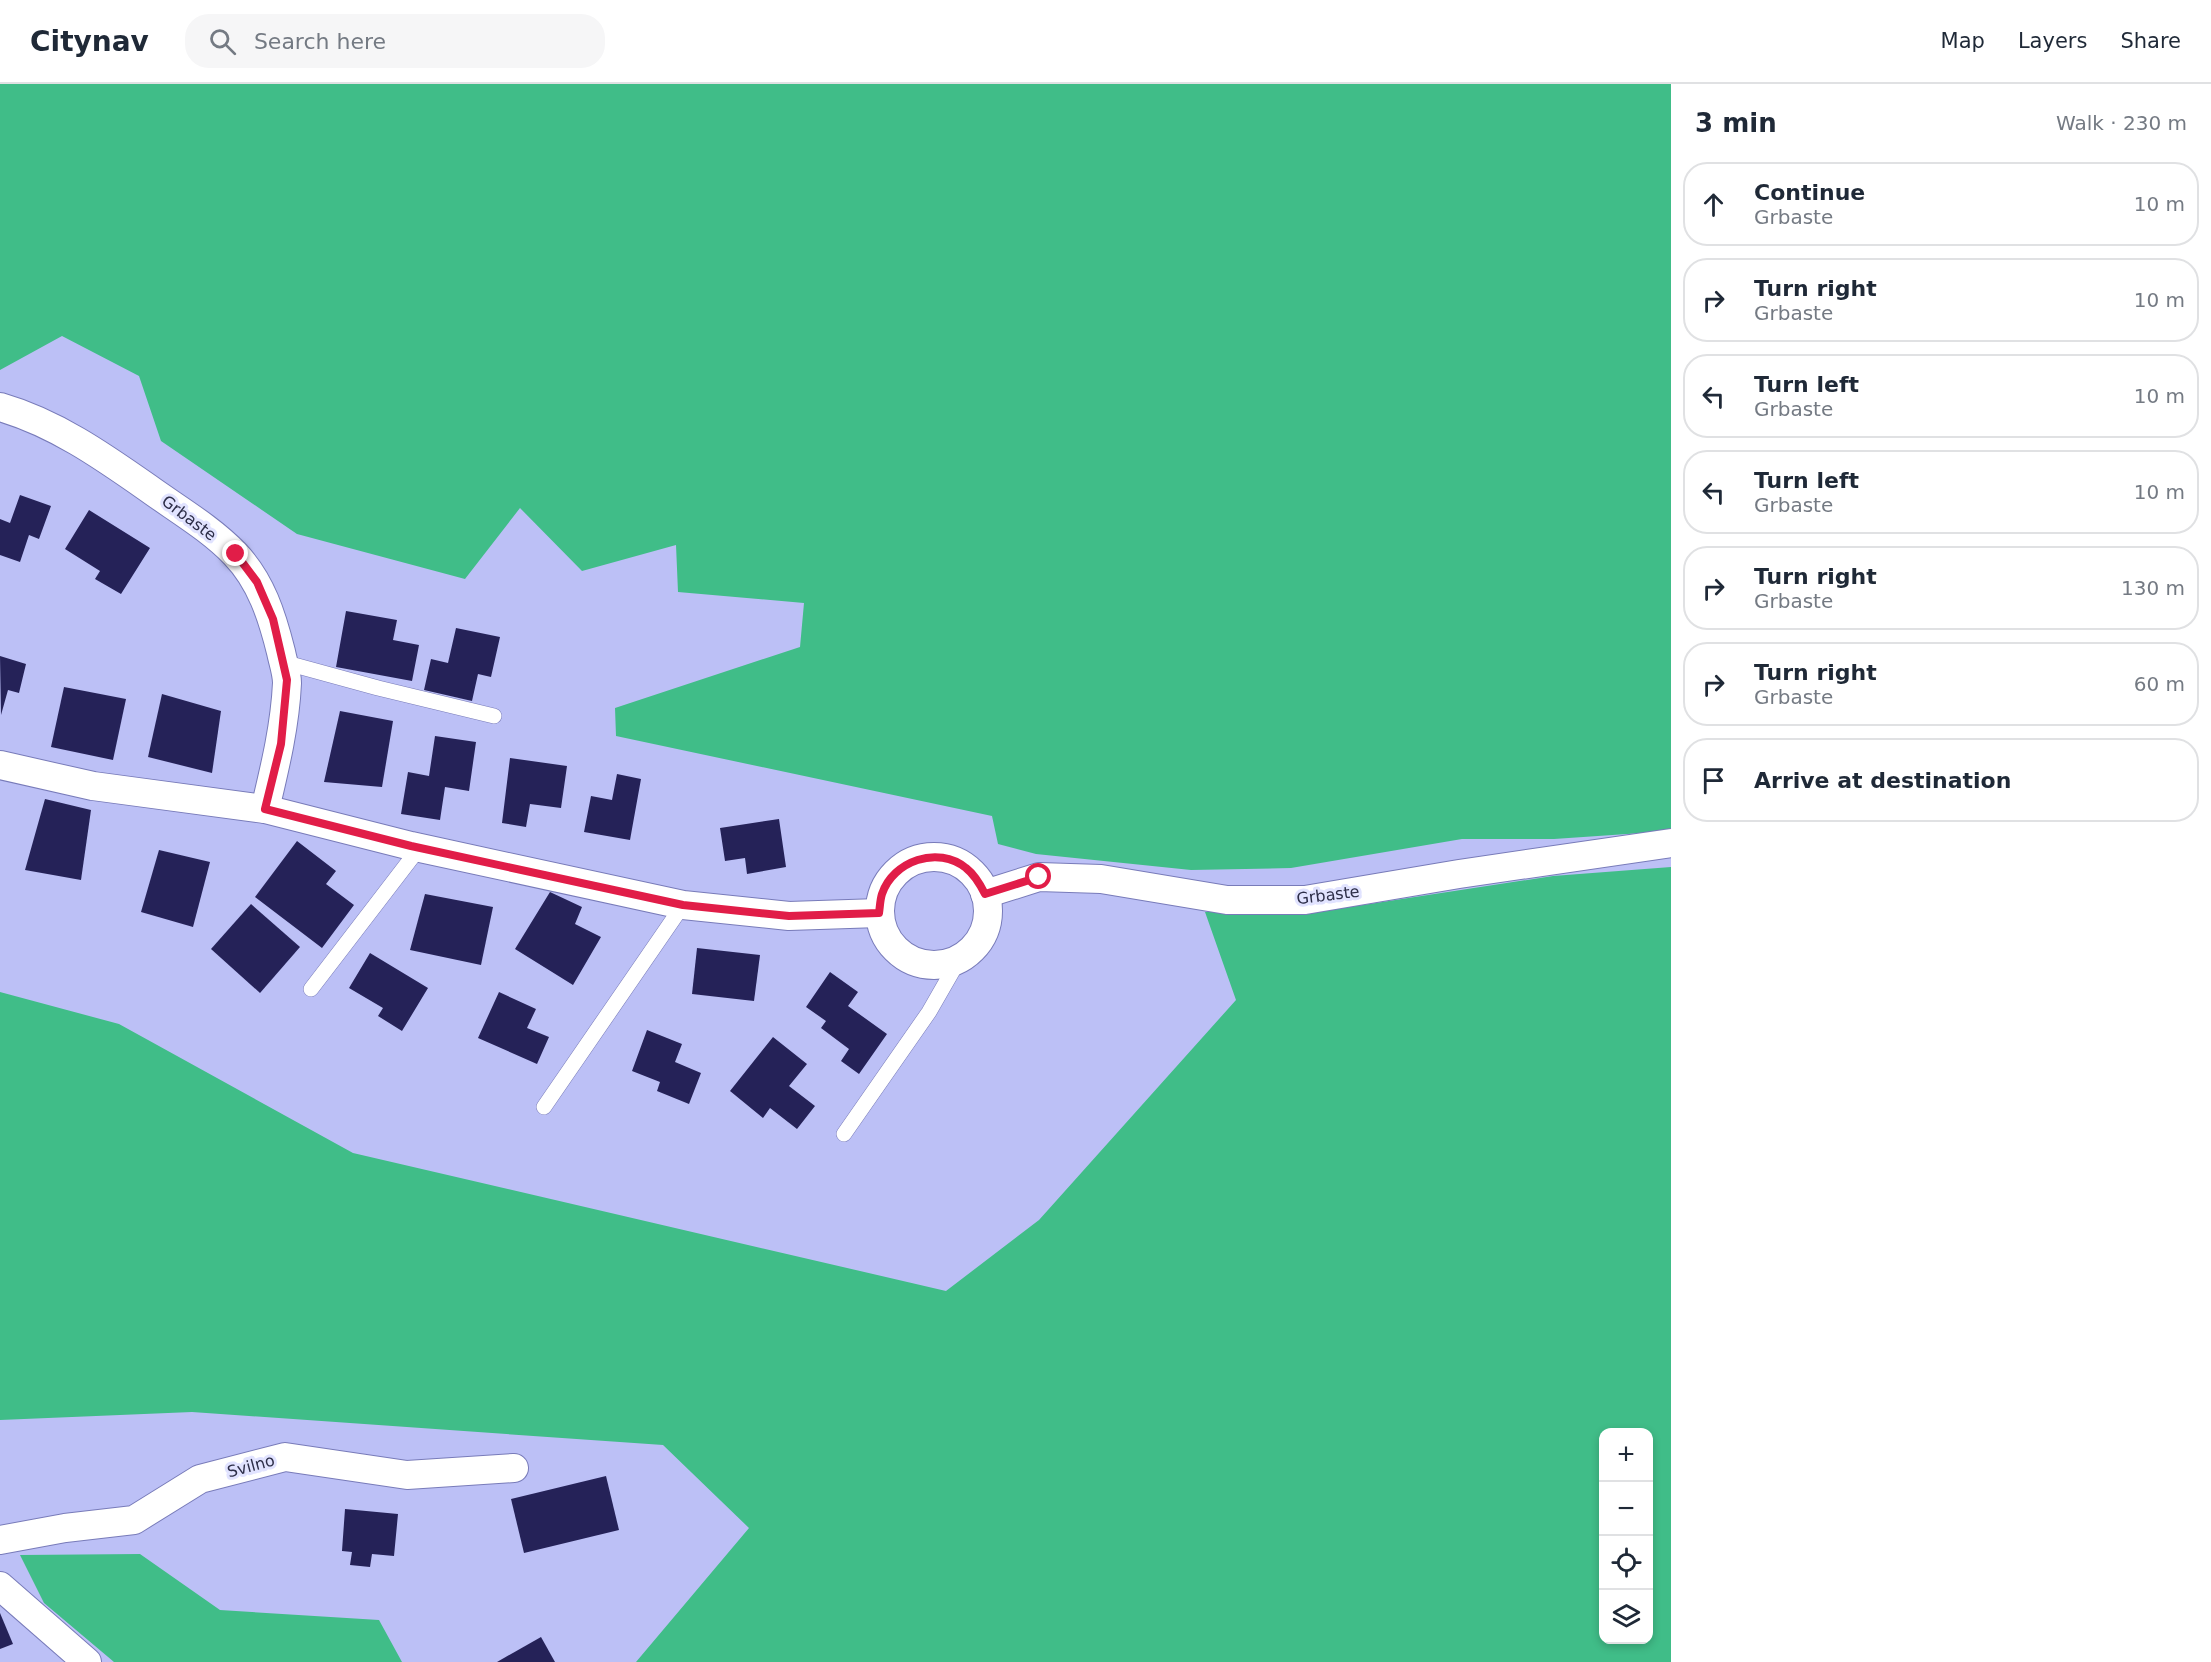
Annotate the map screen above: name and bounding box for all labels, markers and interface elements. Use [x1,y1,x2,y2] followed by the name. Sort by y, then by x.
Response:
[185,14,605,68] search box
[30,25,149,58] text: Citynav
[206,25,239,58] icon: search
[254,29,386,54] text: Search here
[1941,29,1985,53] text: Map
[2018,29,2087,53] text: Layers
[2120,29,2181,53] text: Share
[1695,108,1777,138] text: 3 min
[2056,111,2187,135] text: Walk · 230 m
[1754,180,1865,205] text: Continue
[1697,188,1730,221] icon: ahead
[2134,192,2185,216] text: 10 m
[1754,205,1833,229] text: Grbaste
[1754,276,1877,301] text: Turn right
[1697,284,1730,317] icon: right
[2134,288,2185,312] text: 10 m
[1754,301,1833,325] text: Grbaste
[1754,372,1859,397] text: Turn left
[1697,380,1730,413] icon: left
[2134,384,2185,408] text: 10 m
[1754,397,1833,421] text: Grbaste
[1754,468,1859,493] text: Turn left
[1697,476,1730,509] icon: left
[2134,480,2185,504] text: 10 m
[158,491,220,545] street label: Grbaste
[1754,493,1833,517] text: Grbaste
[222,540,248,566] route end
[1754,564,1877,589] text: Turn right
[1697,572,1730,605] icon: right
[2121,576,2185,600] text: 130 m
[1754,589,1833,613] text: Grbaste
[1754,660,1877,685] text: Turn right
[1697,668,1730,701] icon: right
[2134,672,2185,696] text: 60 m
[1754,685,1833,709] text: Grbaste
[1697,764,1730,797] icon: arrive
[1754,768,2011,793] text: Arrive at destination
[1025,863,1051,889] route start
[1295,882,1361,908] street label: Grbaste
[1599,1428,1653,1644] map controls
[1599,1428,1653,1482] button: +
[225,1451,277,1481] street label: Svilno
[1599,1482,1653,1536] button: −
[1599,1536,1653,1590] button: locate
[1599,1590,1653,1644] button: layers

